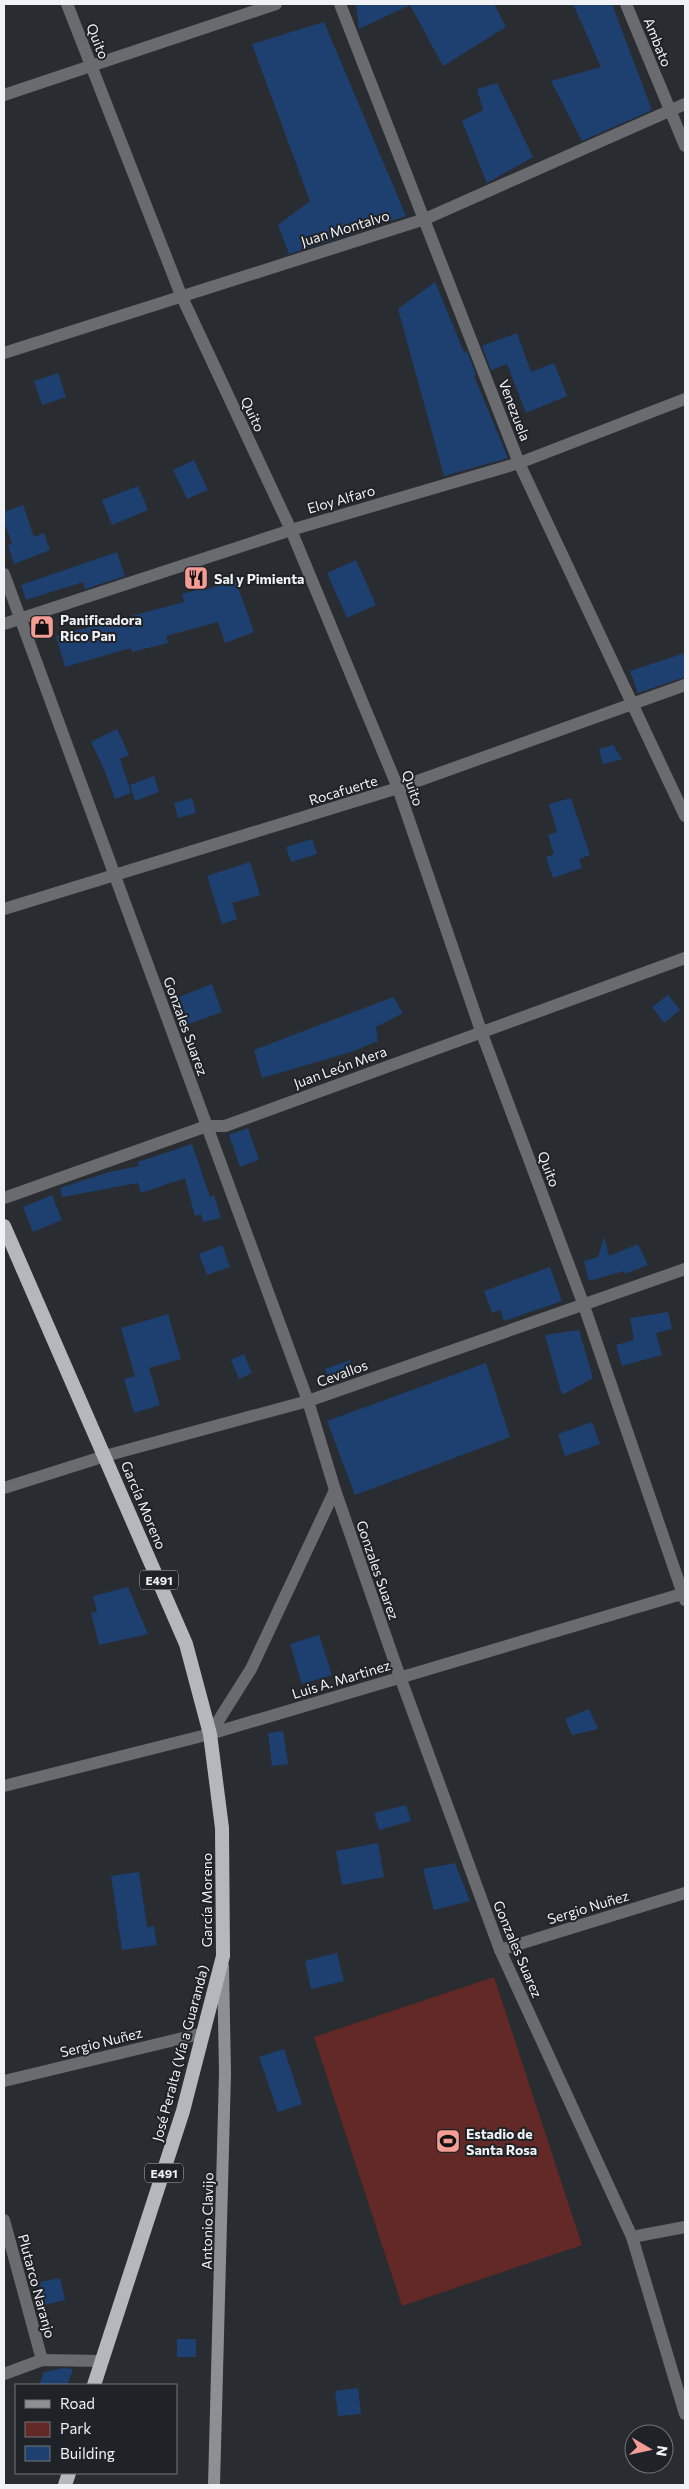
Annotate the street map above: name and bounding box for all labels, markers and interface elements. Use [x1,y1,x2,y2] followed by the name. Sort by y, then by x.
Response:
[640,15,676,69] street label: Ambato
[83,21,113,61] street label: Quito
[299,206,391,250] street label: Juan Montalvo
[496,377,534,443] street label: Venezuela
[238,394,268,434] street label: Quito
[305,481,377,517] street label: Eloy Alfaro
[183,565,209,591] restaurant icon: Sal y Pimienta
[214,570,305,587] place label: Sal y Pimienta
[60,611,142,644] place label: Panificadora Rico Pan
[29,614,55,640] shop icon: Panificadora Rico Pan
[399,768,427,808] street label: Quito
[307,772,379,808] street label: Rocafuerte
[160,974,212,1078] street label: Gonzales Suarez
[291,1042,389,1092] street label: Juan León Mera
[534,1149,564,1189] street label: Quito
[314,1356,370,1390] street label: Cevallos
[118,1458,170,1552] street label: García Moreno
[353,1518,403,1622] street label: Gonzales Suarez
[140,1570,178,1590] road number: E491
[290,1656,392,1702] street label: Luis A. Martinez
[198,1853,215,1947] street label: García Moreno
[545,1887,631,1927] street label: Sergio Nuñez
[490,1898,546,2000] street label: Gonzales Suarez
[148,1963,212,2143] street label: José Peralta (Vía a Guaranda)
[58,2024,144,2060] street label: Sergio Nuñez
[466,2125,537,2158] place label: Estadio de Santa Rosa
[435,2128,461,2154] sports icon: Estadio de Santa Rosa
[145,2164,183,2182] road number: E491
[198,2172,216,2270] street label: Antonio Clavijo
[15,2232,59,2340] street label: Plutarco Naranjo
[15,2384,178,2474] legend
[60,2394,95,2412] text: Road
[60,2419,91,2437] text: Park
[624,2424,674,2474] north arrow
[60,2444,115,2462] text: Building
[653,2445,672,2458] text: N

